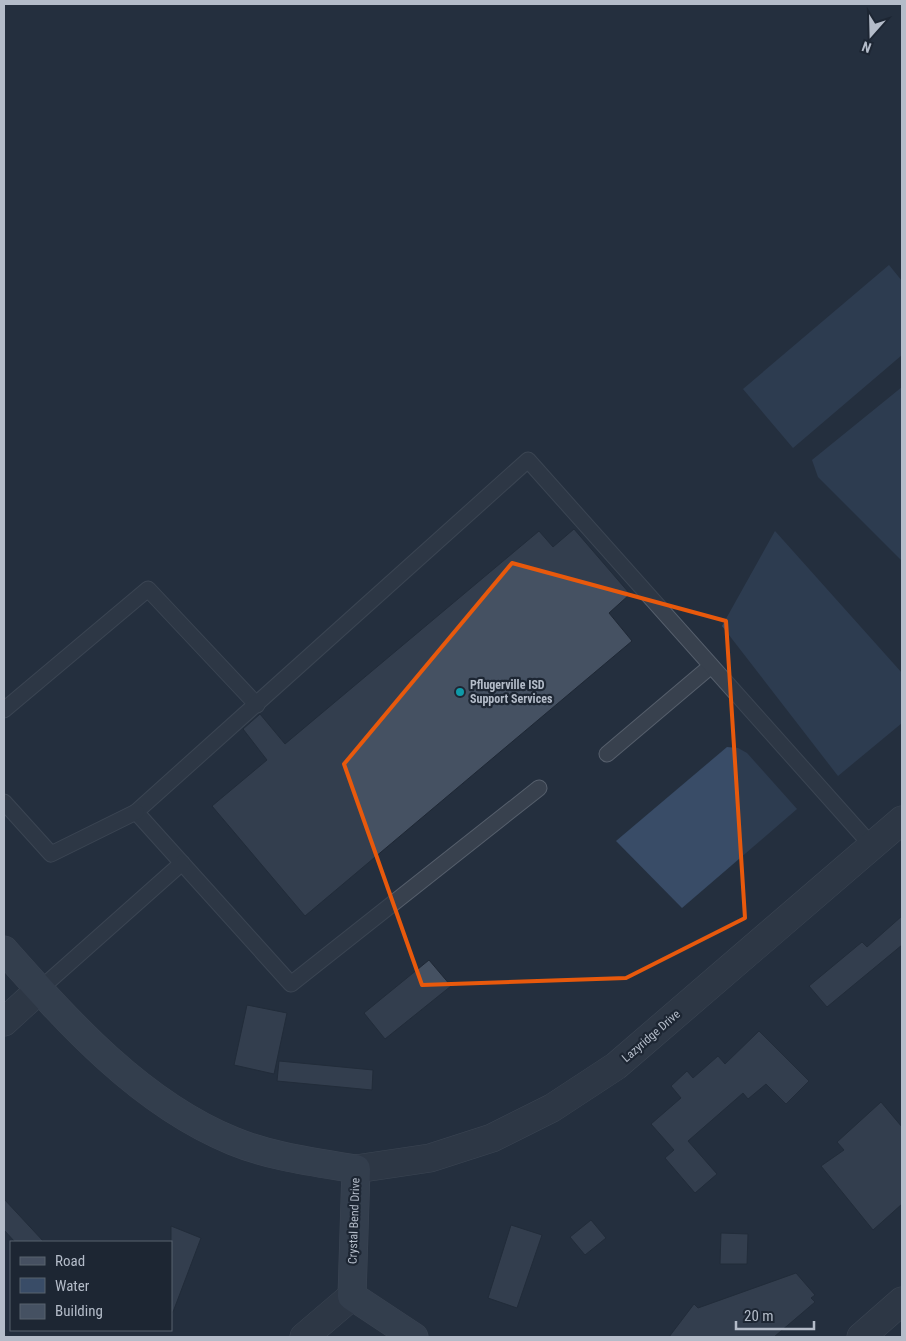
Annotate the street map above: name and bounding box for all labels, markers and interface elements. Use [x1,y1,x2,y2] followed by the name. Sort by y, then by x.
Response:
[846,10,896,60] north arrow
[860,38,873,56] text: N
[470,678,553,706] place label: Pflugerville ISD Support Services
[454,686,466,698] marker: Pflugerville ISD Support Services
[619,1007,683,1065] street label: Lazyridge Drive
[345,1177,363,1264] street label: Crystal Bend Drive
[10,1241,172,1331] legend
[55,1252,85,1270] text: Road
[55,1277,90,1295] text: Water
[736,1298,814,1330] scale bar
[55,1302,103,1320] text: Building
[744,1307,774,1325] text: 20 m

